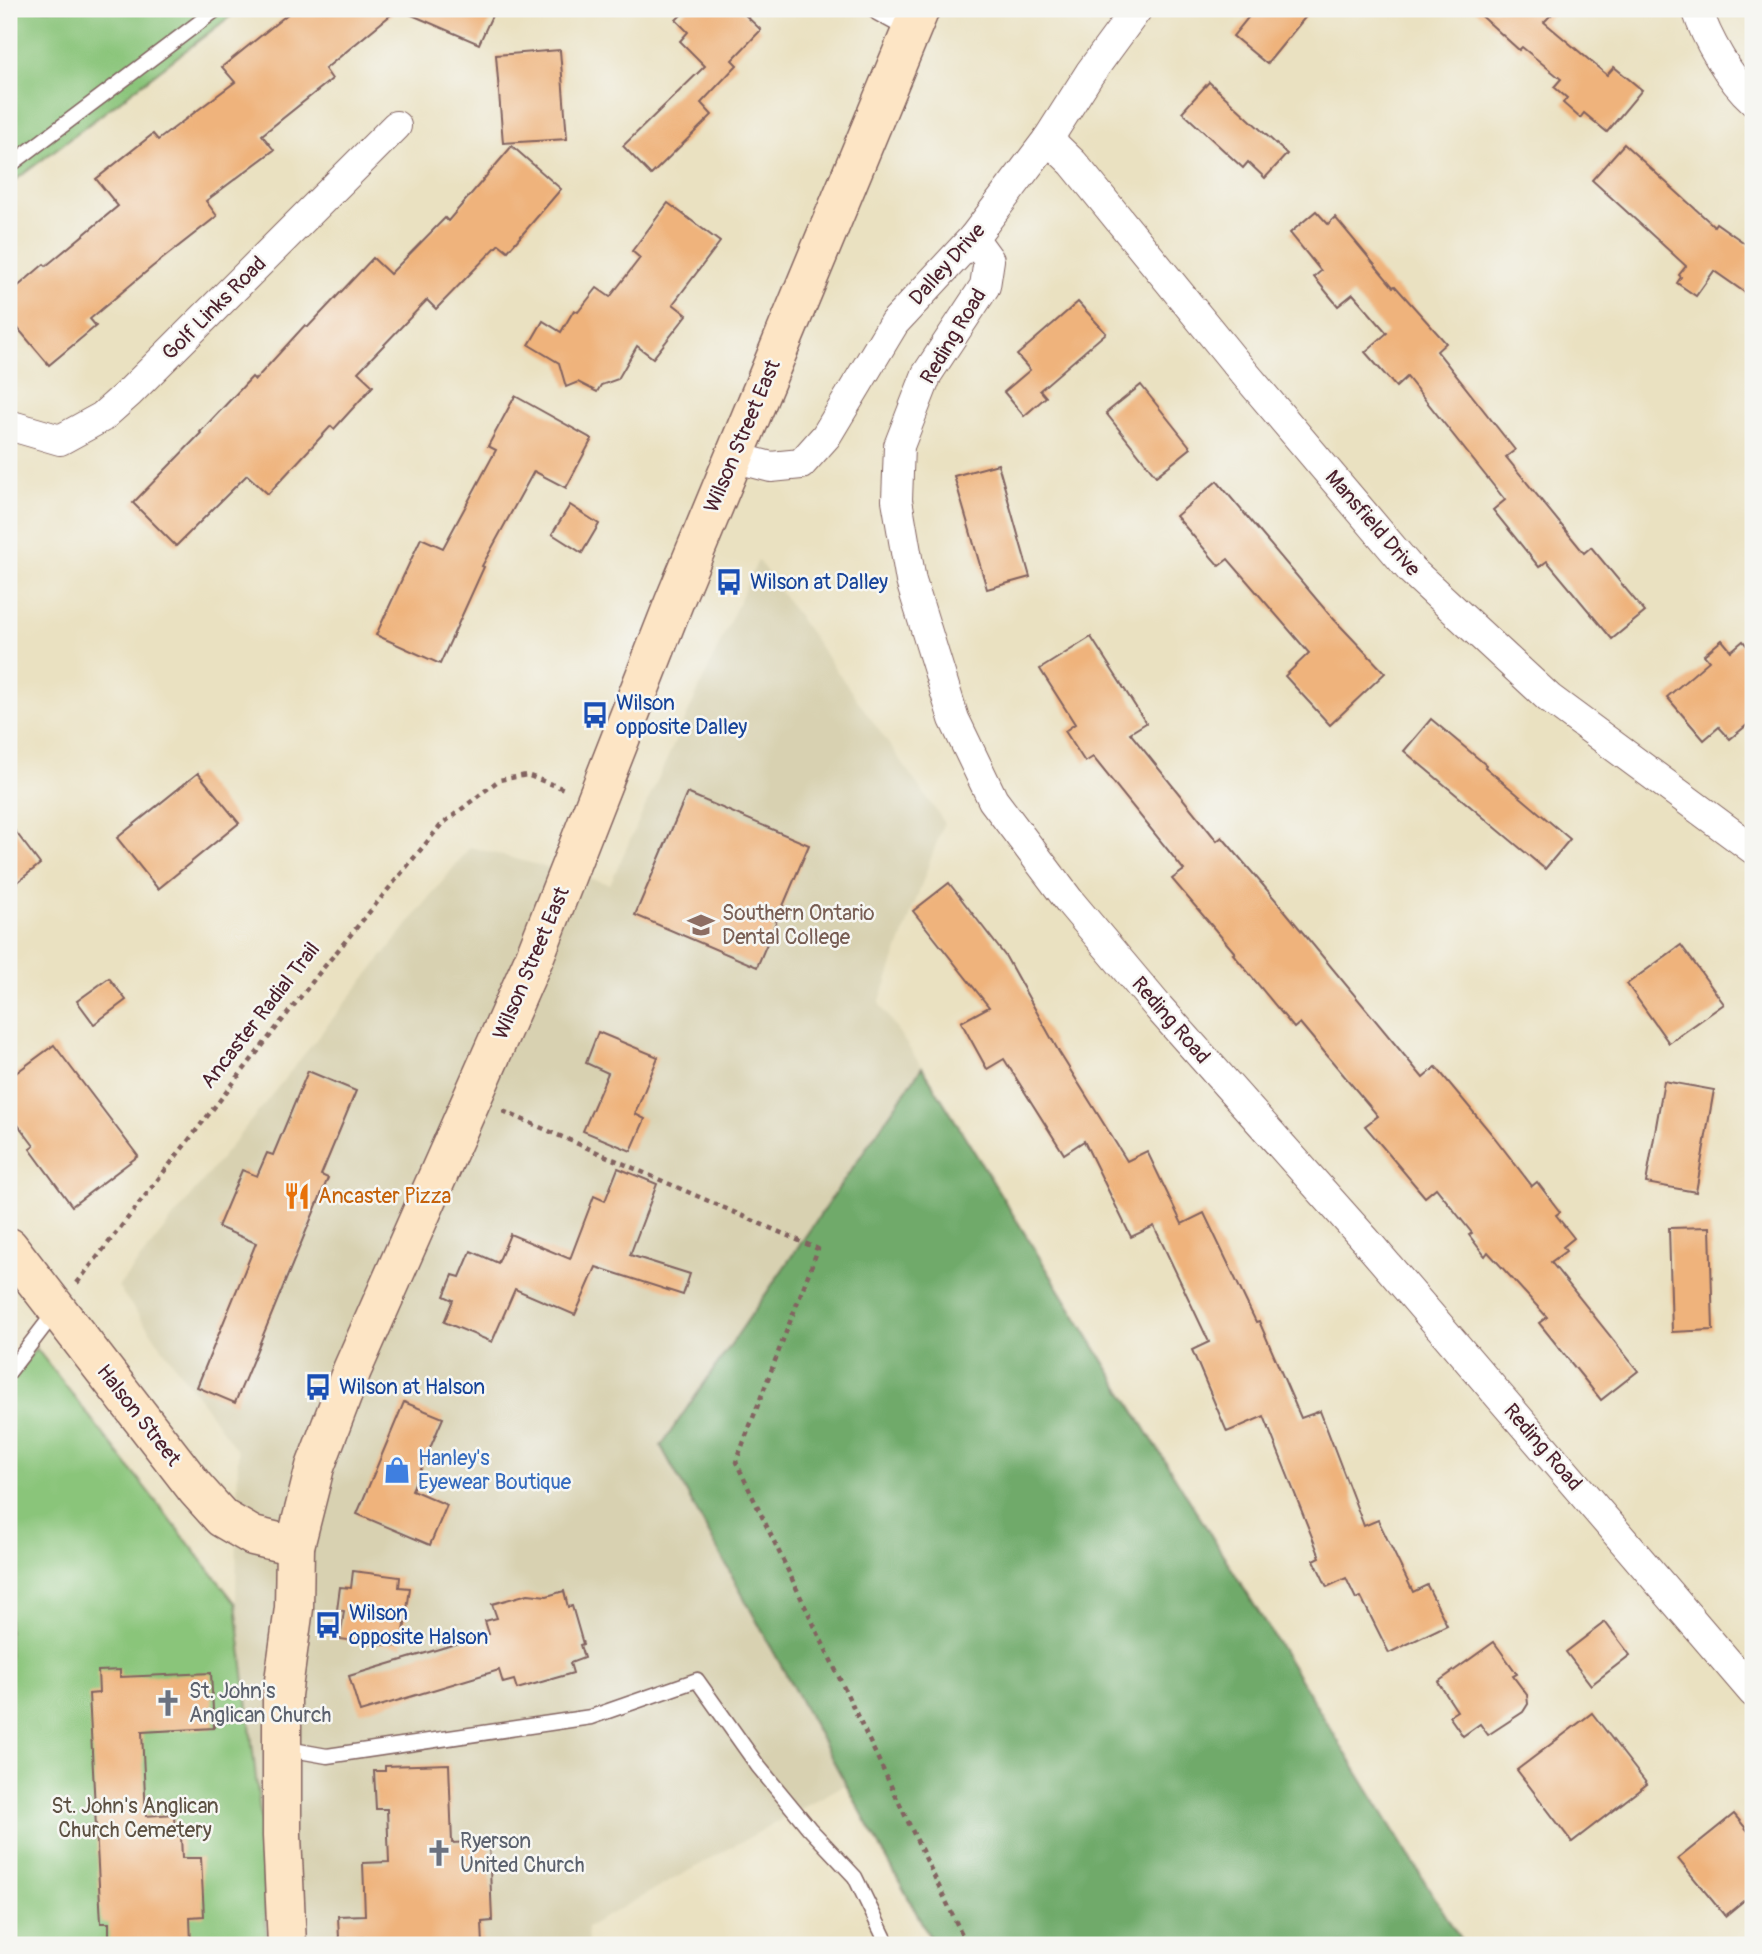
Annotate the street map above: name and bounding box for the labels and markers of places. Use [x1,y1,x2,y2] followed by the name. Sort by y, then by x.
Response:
[714,567,744,597] bus stop icon: Wilson at Dalley
[750,569,888,596] place label: Wilson at Dalley
[616,690,747,741] place label: Wilson opposite Dalley
[580,700,610,730] bus stop icon: Wilson opposite Dalley
[722,900,874,951] place label: Southern Ontario Dental College
[686,910,716,940] school or university icon: Southern Ontario Dental College
[282,1181,312,1211] restaurant icon: Ancaster Pizza
[318,1183,451,1210] place label: Ancaster Pizza
[303,1372,333,1402] bus stop icon: Wilson at Halson
[339,1374,485,1401] place label: Wilson at Halson
[418,1445,572,1496] place label: Hanley's Eyewear Boutique
[382,1455,412,1485] shop icon: Hanley's Eyewear Boutique
[349,1600,488,1651] place label: Wilson opposite Halson
[313,1610,343,1640] bus stop icon: Wilson opposite Halson
[189,1678,331,1729] place label: St. John's Anglican Church
[153,1688,183,1718] church icon: St. John's Anglican Church
[460,1828,585,1879] place label: Ryerson United Church
[424,1838,454,1868] church icon: Ryerson United Church

